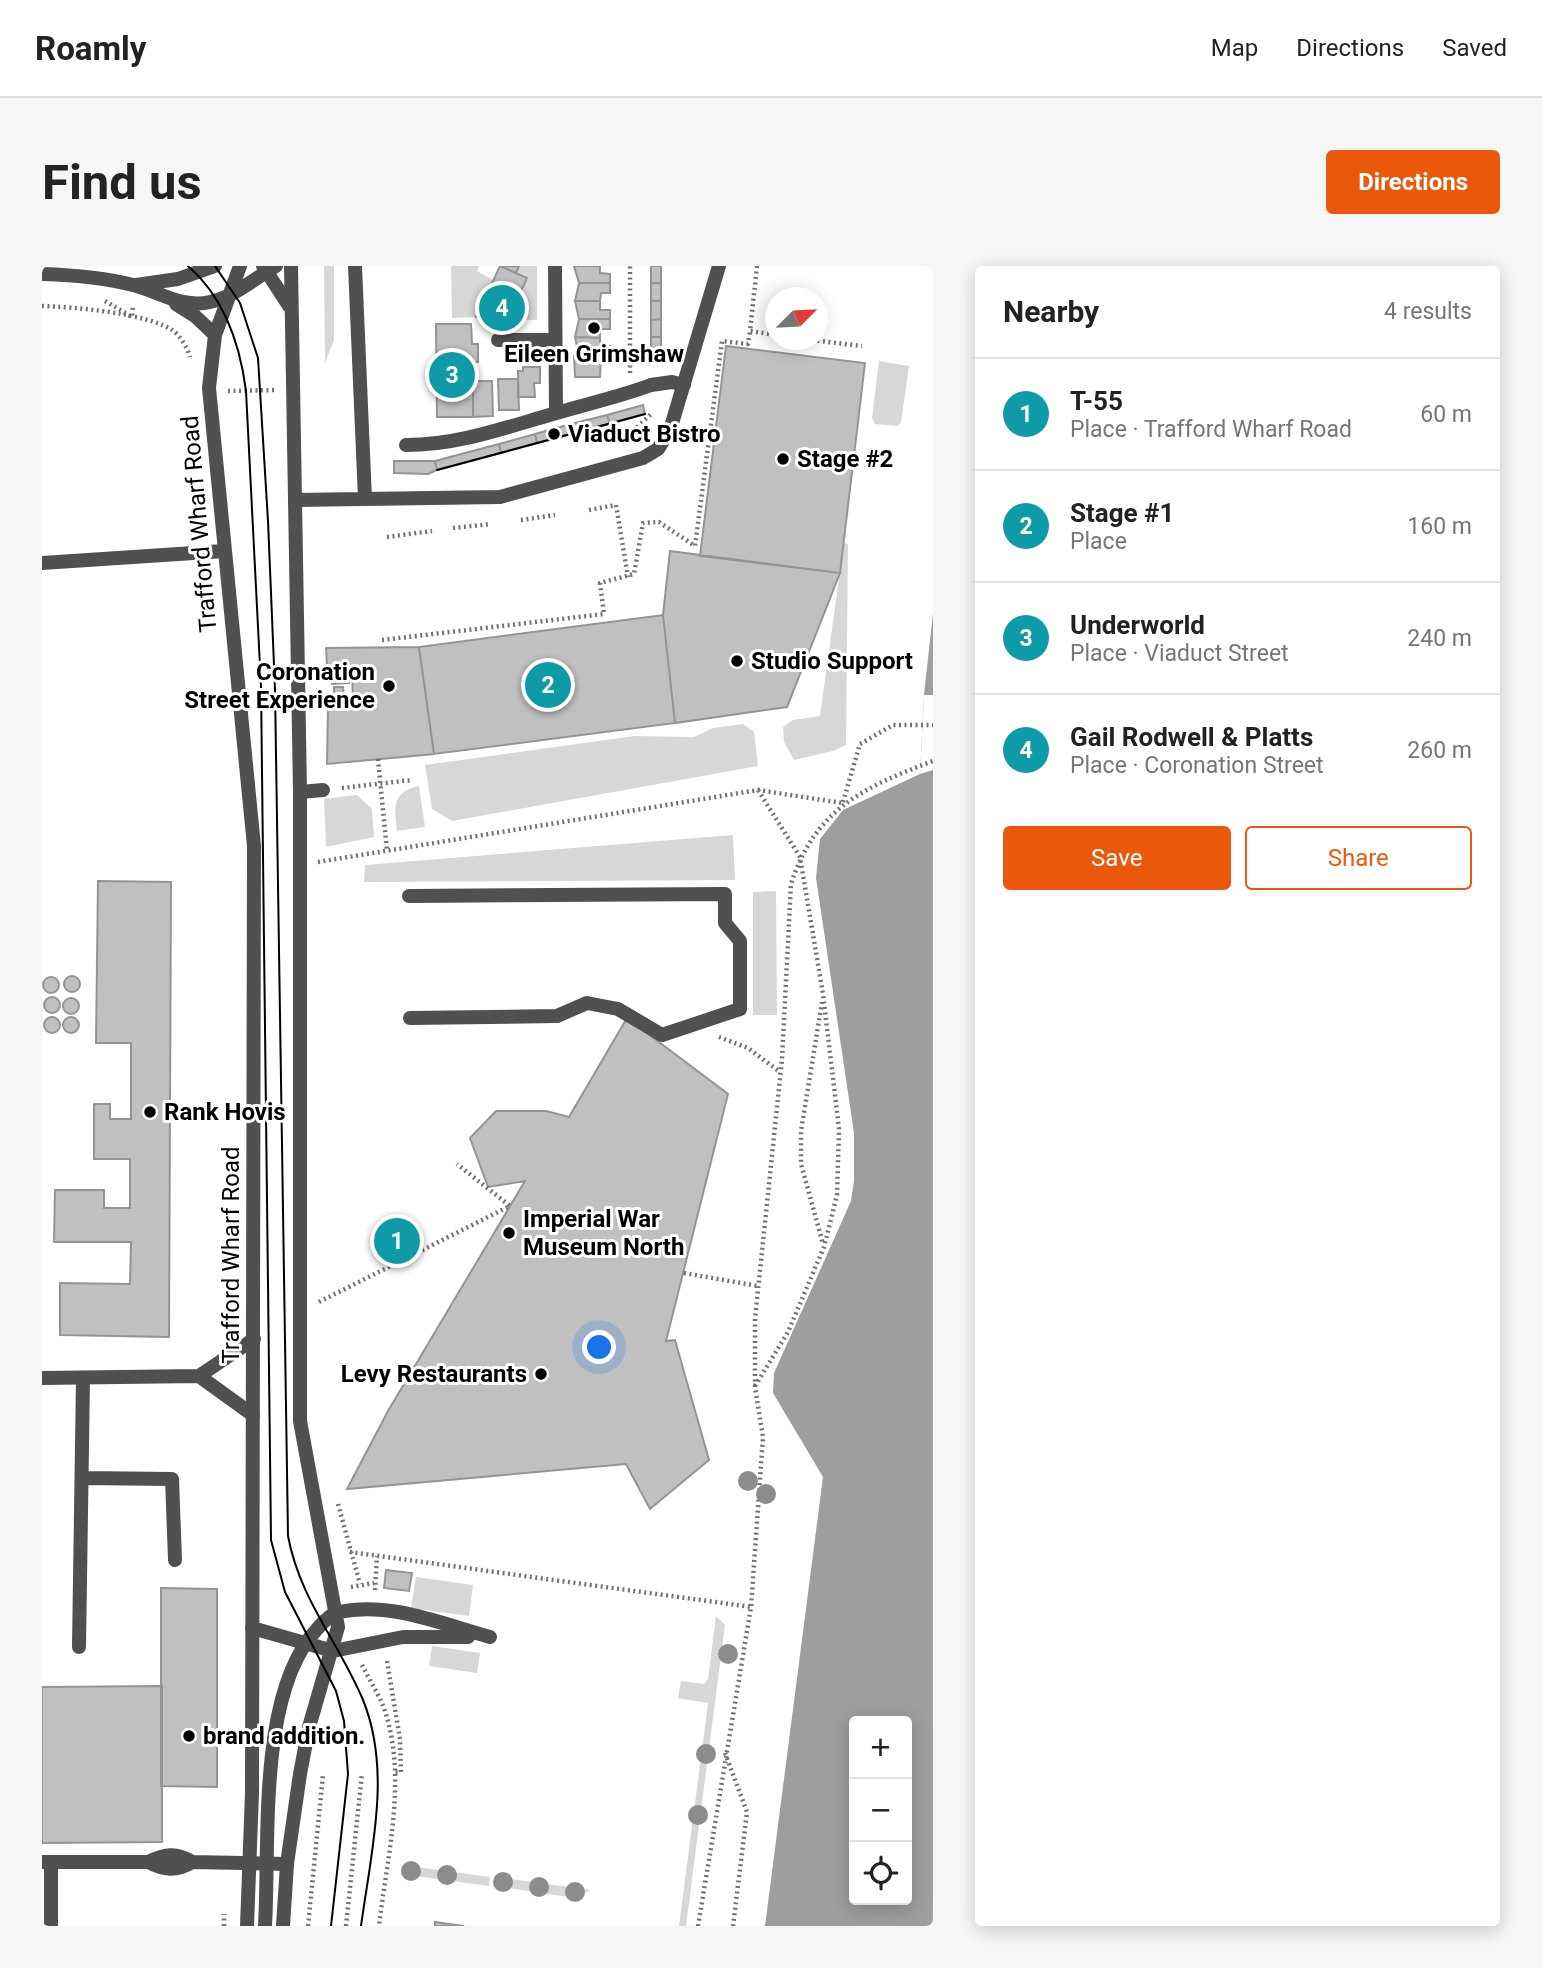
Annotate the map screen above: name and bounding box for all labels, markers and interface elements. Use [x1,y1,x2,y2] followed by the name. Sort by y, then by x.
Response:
[35,29,146,68] text: Roamly
[1211,34,1258,62] text: Map
[1296,34,1404,62] text: Directions
[1442,34,1507,62] text: Saved
[1326,150,1500,214] button: Directions
[42,154,202,211] text: Find us
[479,282,525,334] pin: 4
[765,287,828,350] north arrow
[1003,294,1099,329] text: Nearby
[1384,298,1472,325] text: 4 results
[586,320,602,336] marker: Eileen Grimshaw
[504,340,684,368] place label: Eileen Grimshaw
[429,349,475,401] pin: 3
[1070,386,1123,416] text: T-55
[1019,401,1033,428] text: 1
[1420,401,1472,428] text: 60 m
[176,415,222,633] street label: Trafford Wharf Road
[1070,416,1352,443] text: Place · Trafford Wharf Road
[568,420,721,448] place label: Viaduct Bistro
[546,426,562,442] marker: Viaduct Bistro
[797,445,893,473] place label: Stage #2
[775,451,791,467] marker: Stage #2
[1070,498,1174,528] text: Stage #1
[1019,513,1033,540] text: 2
[1407,513,1472,540] text: 160 m
[1070,528,1127,555] text: Place
[1070,610,1205,640] text: Underworld
[1019,625,1033,652] text: 3
[1407,625,1472,652] text: 240 m
[1070,640,1289,667] text: Place · Viaduct Street
[751,647,913,675] place label: Studio Support
[729,653,745,669] marker: Studio Support
[184,658,375,714] place label: Coronation Street Experience
[525,659,571,711] pin: 2
[381,678,397,694] marker: Coronation Street Experience
[1070,722,1313,752] text: Gail Rodwell & Platts
[1019,737,1033,764] text: 4
[1407,737,1472,764] text: 260 m
[1070,752,1324,779] text: Place · Coronation Street
[1003,826,1231,890] button: Save
[1245,826,1472,890] button: Share
[164,1098,286,1126] place label: Rank Hovis
[142,1104,158,1120] marker: Rank Hovis
[217,1146,245,1364] street label: Trafford Wharf Road
[523,1205,684,1261] place label: Imperial War Museum North
[374,1215,420,1267] pin: 1
[501,1225,517,1241] marker: Imperial War Museum North
[582,1330,616,1364] your location
[341,1360,527,1388] place label: Levy Restaurants
[533,1366,549,1382] marker: Levy Restaurants
[849,1716,912,1905] map controls
[849,1716,912,1779] button: +
[203,1722,365,1750] place label: brand addition.
[181,1728,197,1744] marker: brand addition.
[849,1779,912,1842] button: −
[849,1842,912,1905] button: locate

